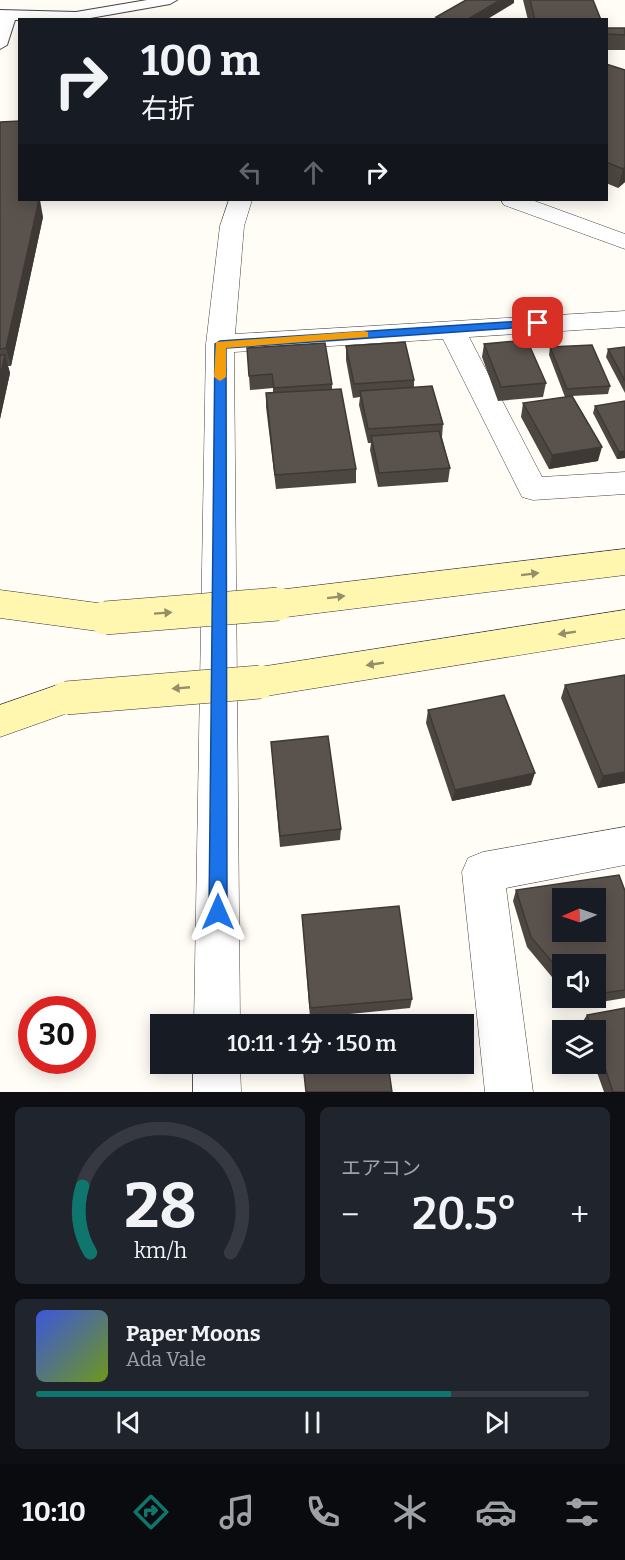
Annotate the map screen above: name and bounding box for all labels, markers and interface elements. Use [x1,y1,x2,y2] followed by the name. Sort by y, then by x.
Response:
[141,36,260,86] text: 100 m
[42,42,120,120] icon: right
[141,93,195,125] text: 右折
[234,156,267,189] icon: left
[297,156,330,189] icon: ahead
[360,156,393,189] icon: right
[512,297,563,348] pin
[521,306,554,339] icon: arrive
[521,569,540,579] one-way arrow
[327,592,346,602] one-way arrow
[154,608,173,618] one-way arrow
[558,629,577,638] one-way arrow
[365,660,384,669] one-way arrow
[171,684,190,693] one-way arrow
[186,880,250,944] position arrow
[552,888,606,942] north arrow
[552,888,606,1074] map controls
[552,954,606,1008] button: sound
[18,996,96,1074] speed limit sign: 30
[552,1020,606,1074] button: layers
[227,1030,397,1057] text: 10:11 · 1 分 · 150 m
[341,1156,421,1180] text: エアコン
[124,1169,196,1244] text: 28
[412,1187,517,1241] text: 20.5°
[341,1195,359,1235] text: −
[570,1195,589,1235] text: +
[133,1238,187,1264] text: km/h
[126,1320,261,1347] text: Paper Moons
[126,1347,206,1371] text: Ada Vale
[112,1406,145,1439] icon: previous
[296,1406,329,1439] icon: pause
[480,1406,513,1439] icon: next
[130,1491,172,1533] icon: directions
[216,1491,258,1533] icon: music
[302,1491,344,1533] icon: phone
[389,1491,431,1533] icon: climate
[475,1491,517,1533] icon: car
[561,1491,603,1533] icon: filters
[22,1496,86,1528] text: 10:10

